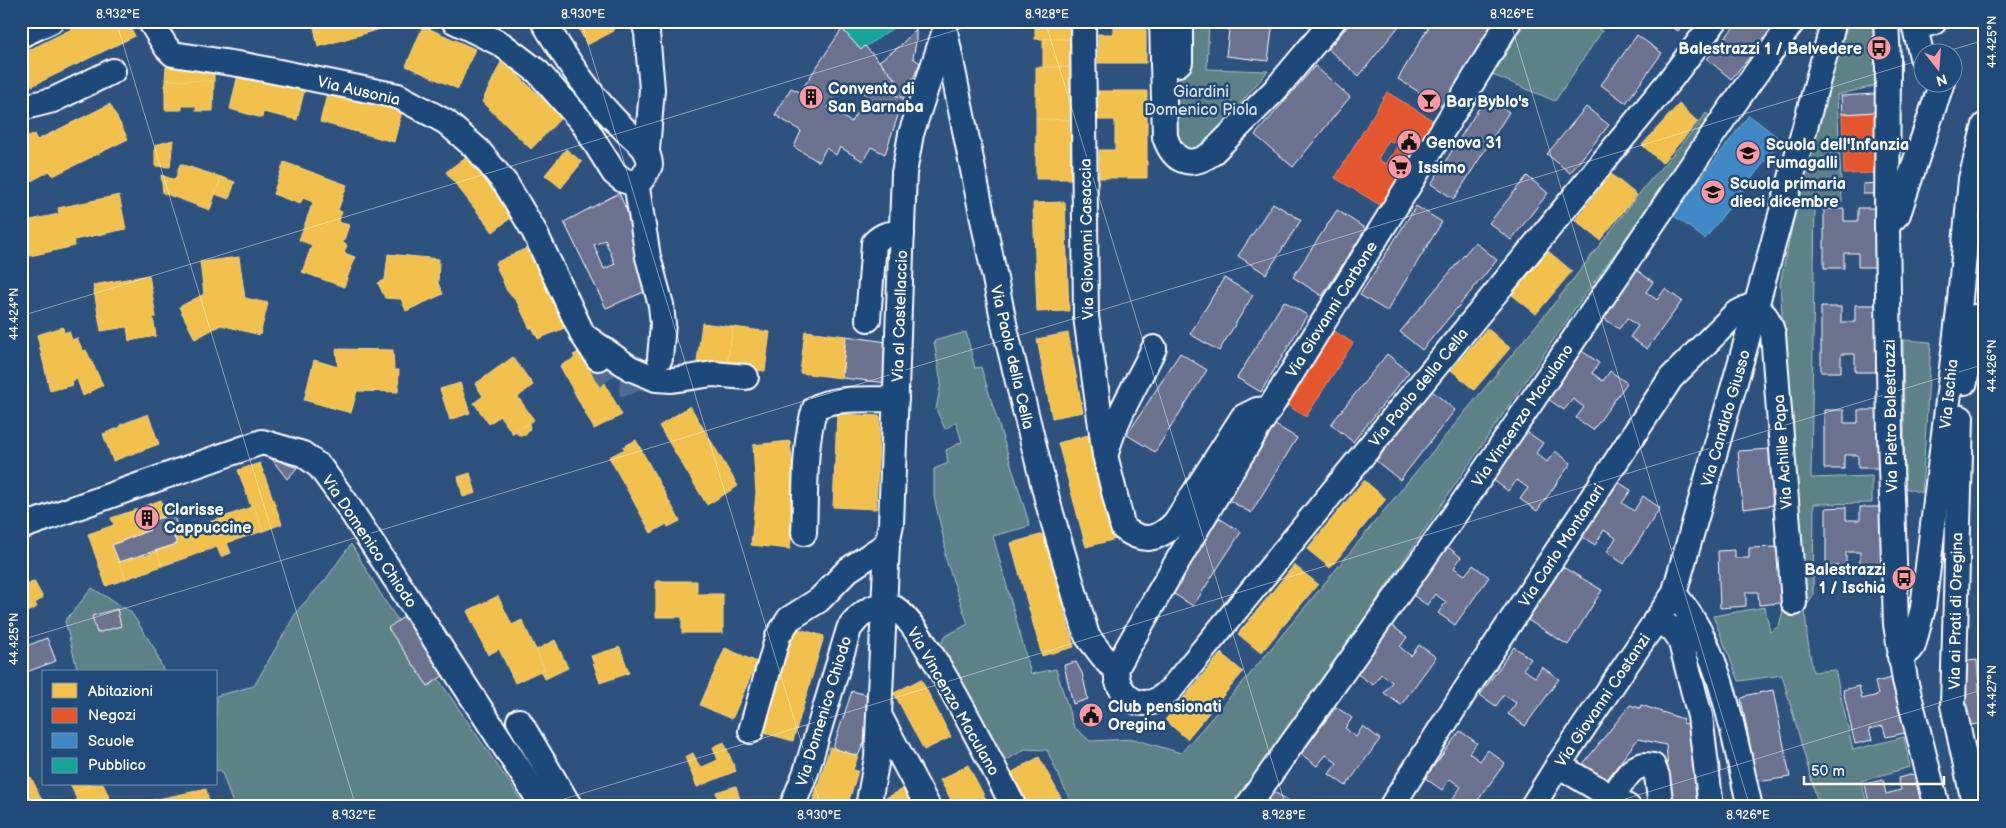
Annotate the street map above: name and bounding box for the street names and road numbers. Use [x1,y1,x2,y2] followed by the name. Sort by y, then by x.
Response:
[315,73,402,110] street label: Via Ausonia
[1077,158,1098,320] street label: Via Giovanni Casaccia
[1283,238,1382,382] street label: Via Giovanni Carbone
[889,250,912,382] street label: Via al Castellaccio
[986,283,1037,431] street label: Via Paolo della Cella
[1365,325,1473,451] street label: Via Paolo della Cella
[1881,339,1902,493] street label: Via Pietro Balestrazzi
[1468,341,1578,491] street label: Via Vincenzo Maculano
[1698,348,1755,489] street label: Via Candido Giusso
[1936,358,1963,430] street label: Via Ischia
[1770,394,1797,510] street label: Via Achille Papa
[317,472,420,612] street label: Via Domenico Chiodo
[1515,481,1609,611] street label: Via Carlo Montanari
[1946,532,1967,690] street label: Via ai Prati di Oregina
[902,624,1003,779] street label: Via Vincenzo Maculano
[1552,631,1655,771] street label: Via Giovanni Costanzi
[793,634,856,789] street label: Via Domenico Chiodo

